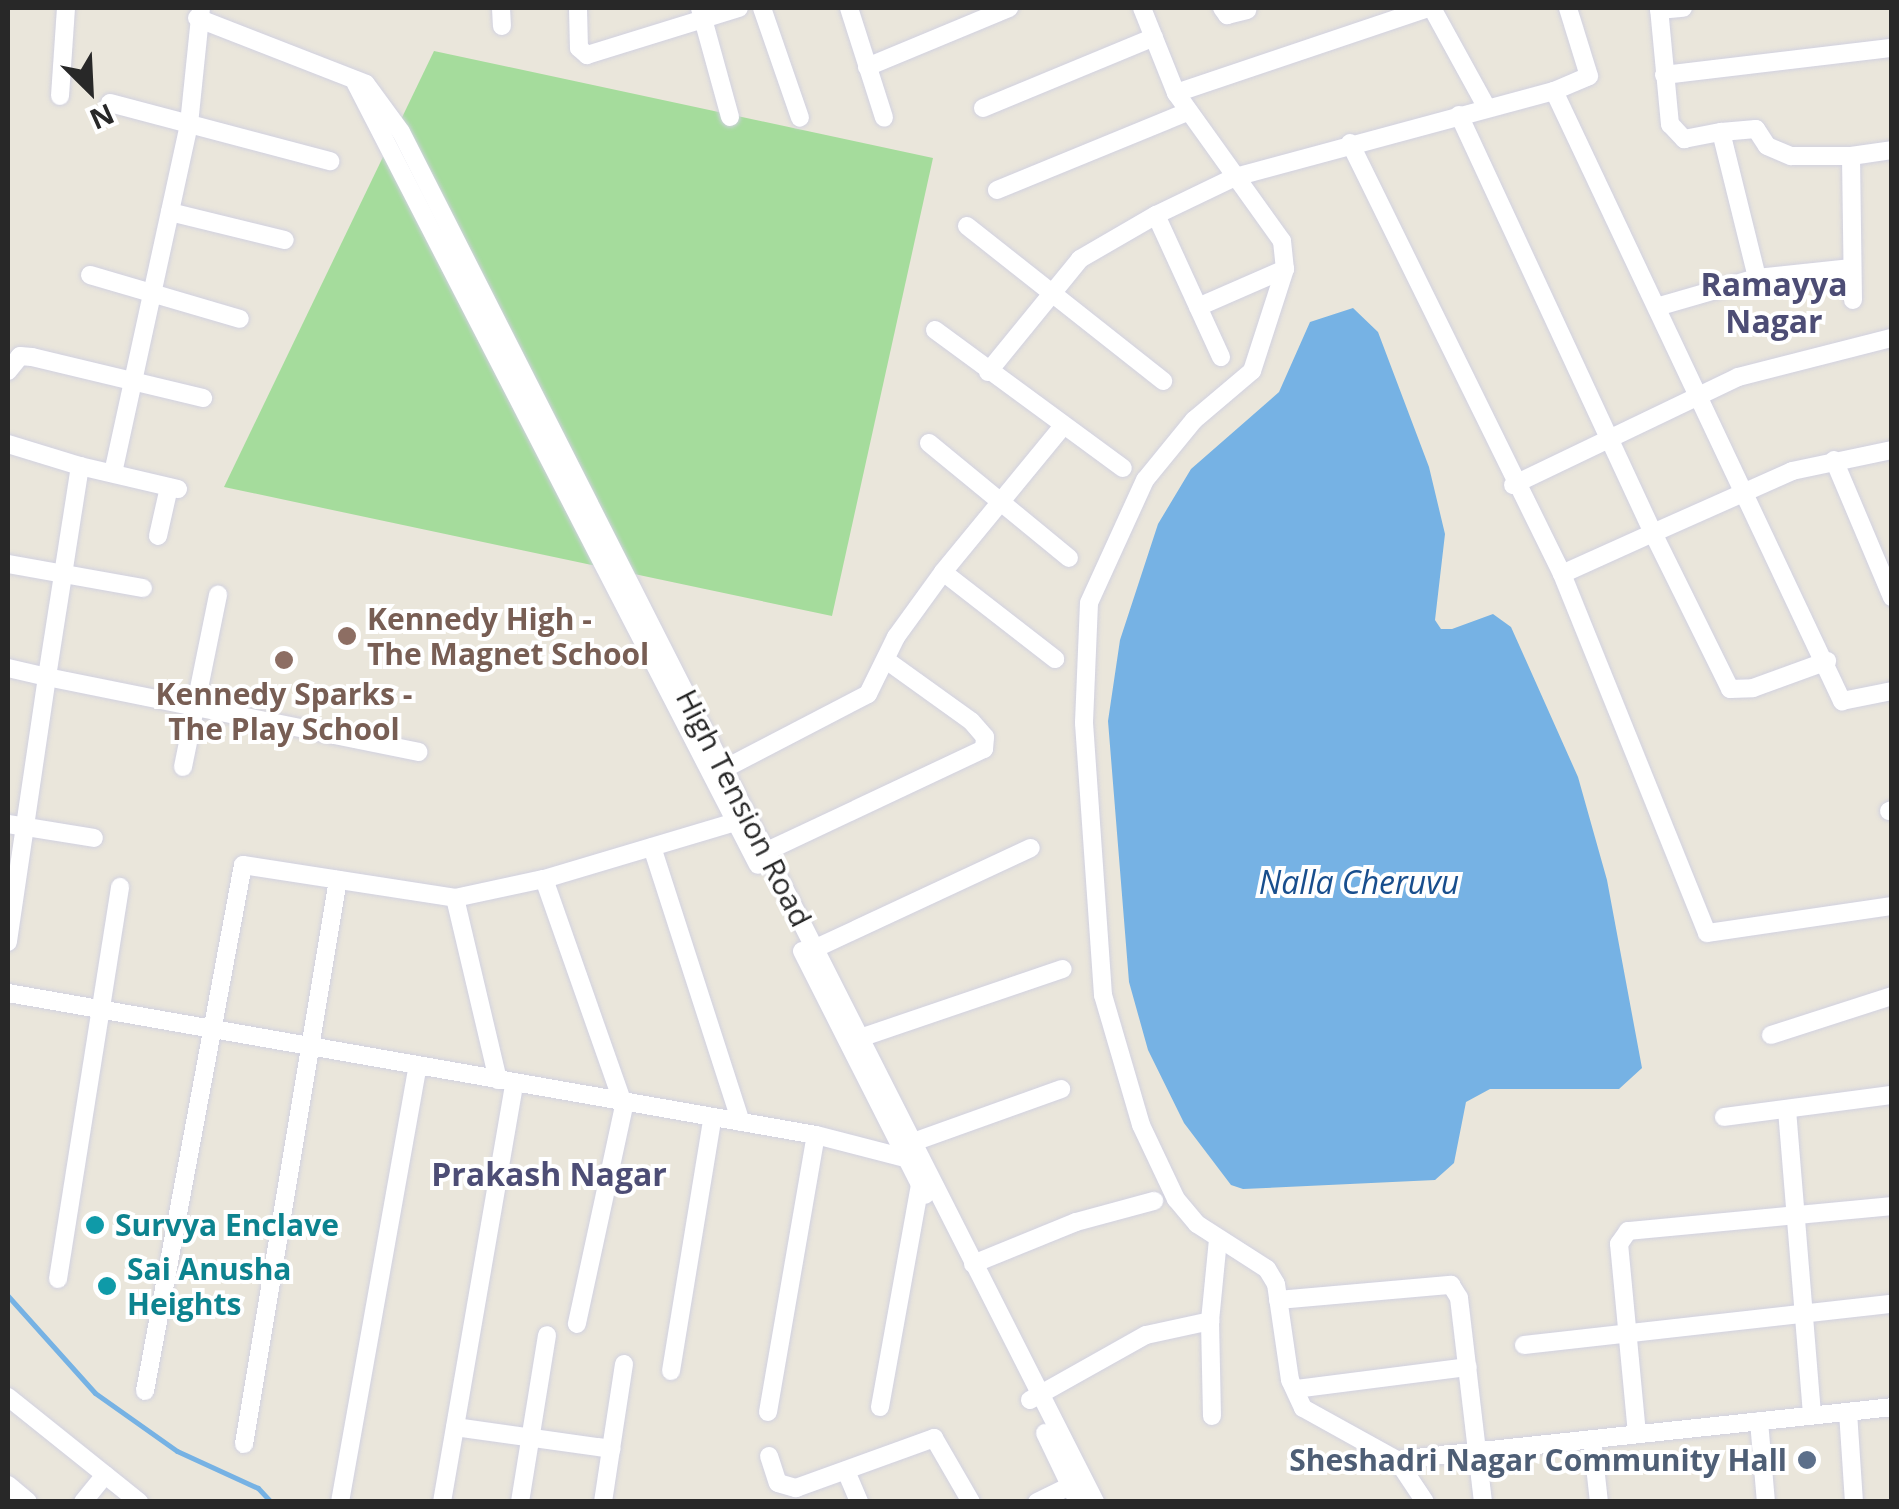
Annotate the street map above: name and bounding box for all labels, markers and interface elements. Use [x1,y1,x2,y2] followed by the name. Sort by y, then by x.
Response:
[40,40,140,140] north arrow
[84,95,120,139] text: N
[1701,266,1847,341] district label: Ramayya Nagar
[367,601,649,672] place label: Kennedy High - The Magnet School
[336,625,358,647] marker: Kennedy High - The Magnet School
[273,649,295,671] marker: Kennedy Sparks - The Play School
[156,676,412,746] place label: Kennedy Sparks - The Play School
[669,683,819,933] street label: High Tension Road
[1259,863,1459,901] water label: Nalla Cheruvu
[431,1155,667,1193] district label: Prakash Nagar
[115,1207,339,1243] place label: Survya Enclave
[84,1214,106,1236] marker: Survya Enclave
[127,1251,291,1322] place label: Sai Anusha Heights
[96,1275,118,1297] marker: Sai Anusha Heights
[1289,1442,1787,1478] place label: Sheshadri Nagar Community Hall
[1796,1449,1818,1471] marker: Sheshadri Nagar Community Hall

